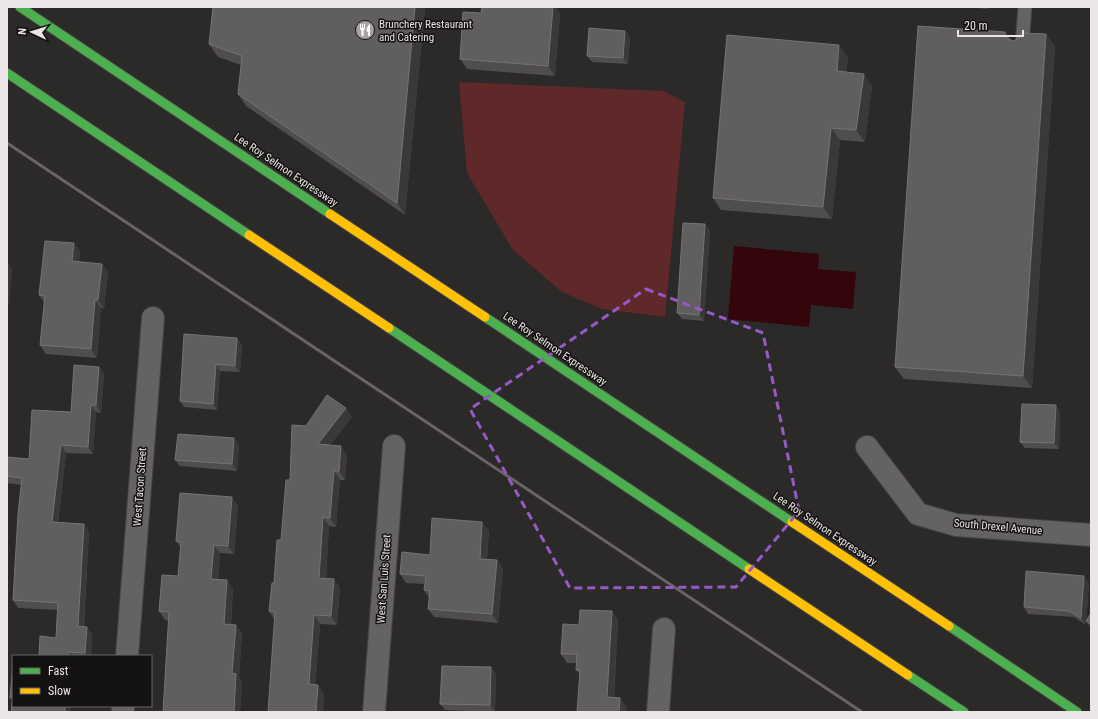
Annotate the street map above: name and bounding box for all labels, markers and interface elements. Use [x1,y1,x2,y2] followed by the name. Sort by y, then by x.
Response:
[12,12,52,52] north arrow
[958,12,1023,38] scale bar
[379,18,472,44] place label: Brunchery Restaurant and Catering
[354,19,376,41] restaurant icon: Brunchery Restaurant and Catering
[964,19,988,33] text: 20 m
[16,27,29,35] text: N
[232,130,341,210] street label: Lee Roy Selmon Expressway
[501,309,610,389] street label: Lee Roy Selmon Expressway
[131,447,149,527] street label: West Tacon Street
[771,489,880,569] street label: Lee Roy Selmon Expressway
[953,517,1043,537] street label: South Drexel Avenue
[374,534,394,624] street label: West San Luis Street
[12,655,152,707] legend
[48,664,69,678] text: Fast
[48,684,71,698] text: Slow

